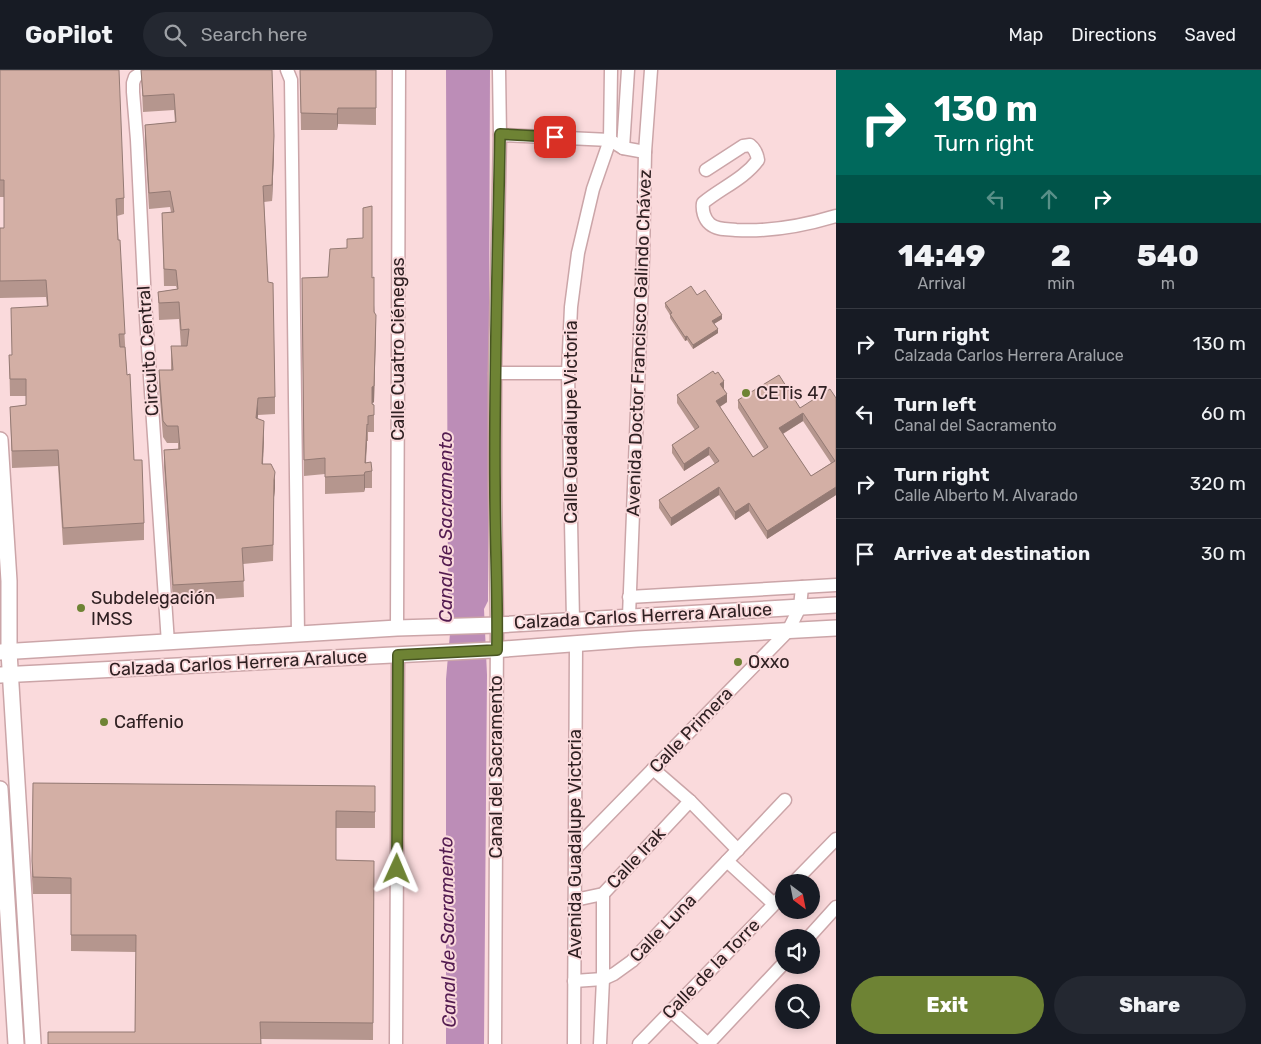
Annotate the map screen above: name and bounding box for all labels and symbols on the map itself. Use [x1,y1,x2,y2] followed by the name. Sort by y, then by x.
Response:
[534,116,576,158] pin
[622,169,656,517] street label: Avenida Doctor Francisco Galindo Chávez
[387,257,409,441] street label: Calle Cuatro Ciénegas
[132,285,164,417] street label: Circuito Central
[560,320,582,524] street label: Calle Guadalupe Victoria
[756,382,827,404] place label: CETis 47
[740,387,752,399] marker: CETis 47
[434,431,457,623] water label: Canal de Sacramento
[91,587,215,630] place label: Subdelegación IMSS
[513,598,773,634] street label: Calzada Carlos Herrera Araluce
[75,602,87,614] marker: Subdelegación IMSS
[108,645,368,681] street label: Calzada Carlos Herrera Araluce
[748,651,790,673] place label: Oxxo
[732,656,744,668] marker: Oxxo
[485,675,507,859] street label: Canal del Sacramento
[645,683,737,777] street label: Calle Primera
[114,711,184,733] place label: Caffenio
[98,716,110,728] marker: Caffenio
[564,729,586,959] street label: Avenida Guadalupe Victoria
[602,822,670,893] street label: Calle Irak
[434,836,461,1028] water label: Canal de Sacramento
[370,842,422,894] position arrow
[775,874,820,919] north arrow
[625,889,701,967] street label: Calle Luna
[658,914,764,1024] street label: Calle de la Torre

